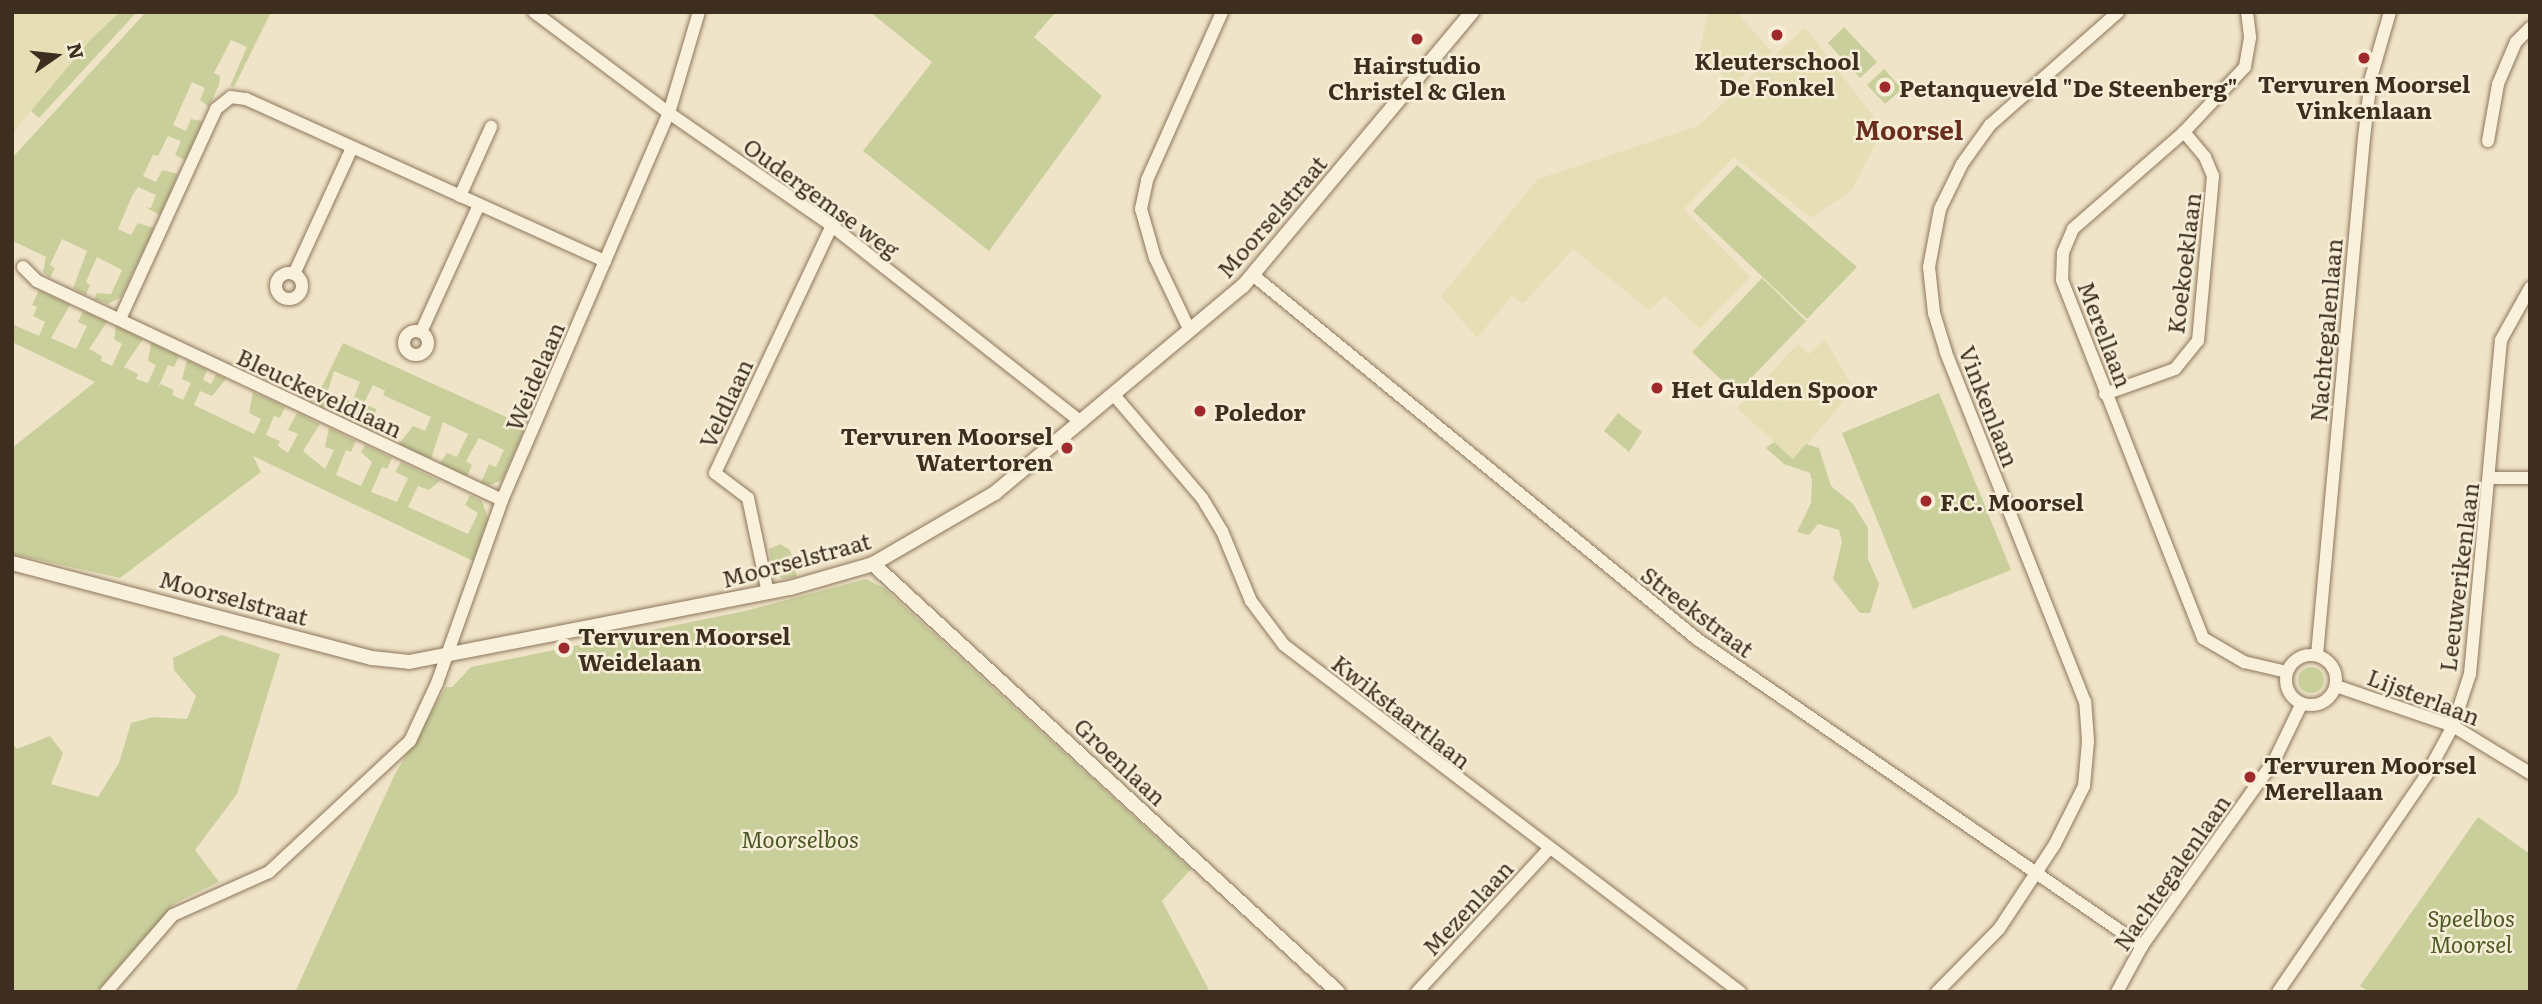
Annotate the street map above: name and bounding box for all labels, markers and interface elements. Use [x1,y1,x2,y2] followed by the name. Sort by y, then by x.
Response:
[21,21,91,91] north arrow
[1769,27,1785,43] marker: Kleuterschool De Fonkel
[1409,31,1425,47] marker: Hairstudio Christel & Glen
[61,40,92,62] text: N
[1694,46,1860,100] place label: Kleuterschool De Fonkel
[1328,50,1506,104] place label: Hairstudio Christel & Glen
[2356,50,2372,66] marker: Tervuren Moorsel Vinkenlaan
[2258,69,2470,123] place label: Tervuren Moorsel Vinkenlaan
[1899,73,2237,101] place label: Petanqueveld "De Steenberg"
[1877,79,1893,95] marker: Petanqueveld "De Steenberg"
[1855,113,1963,145] district label: Moorsel
[739,131,905,263] street label: Oudergemse weg
[1210,149,1332,283] street label: Moorselstraat
[2161,191,2205,335] street label: Koekoeklaan
[2303,237,2347,423] street label: Nachtegalenlaan
[2073,277,2139,391] street label: Merellaan
[499,317,569,435] street label: Weidelaan
[1954,341,2026,471] street label: Vinkenlaan
[233,342,407,442] street label: Bleuckeveldlaan
[692,354,758,452] street label: Veldlaan
[1671,374,1878,402] place label: Het Gulden Spoor
[1649,380,1665,396] marker: Het Gulden Spoor
[1214,397,1306,425] place label: Poledor
[1192,403,1208,419] marker: Poledor
[840,421,1053,475] place label: Tervuren Moorsel Watertoren
[1059,440,1075,456] marker: Tervuren Moorsel Watertoren
[2433,481,2483,673] street label: Leeuwerikenlaan
[1940,487,2084,515] place label: F.C. Moorsel
[1918,493,1934,509] marker: F.C. Moorsel
[718,526,874,592] street label: Moorselstraat
[1636,560,1760,662] street label: Streekstraat
[156,564,312,630] street label: Moorselstraat
[578,621,791,675] place label: Tervuren Moorsel Weidelaan
[556,640,572,656] marker: Tervuren Moorsel Weidelaan
[1327,648,1477,774] street label: Kwikstaartlaan
[2364,662,2484,730] street label: Lijsterlaan
[1069,711,1173,811] street label: Groenlaan
[2264,750,2477,804] place label: Tervuren Moorsel Merellaan
[2242,769,2258,785] marker: Tervuren Moorsel Merellaan
[2107,789,2235,955] street label: Nachtegalenlaan
[741,824,859,852] park label: Moorselbos
[1416,854,1518,960] street label: Mezenlaan
[2427,903,2515,957] park label: Speelbos Moorsel

